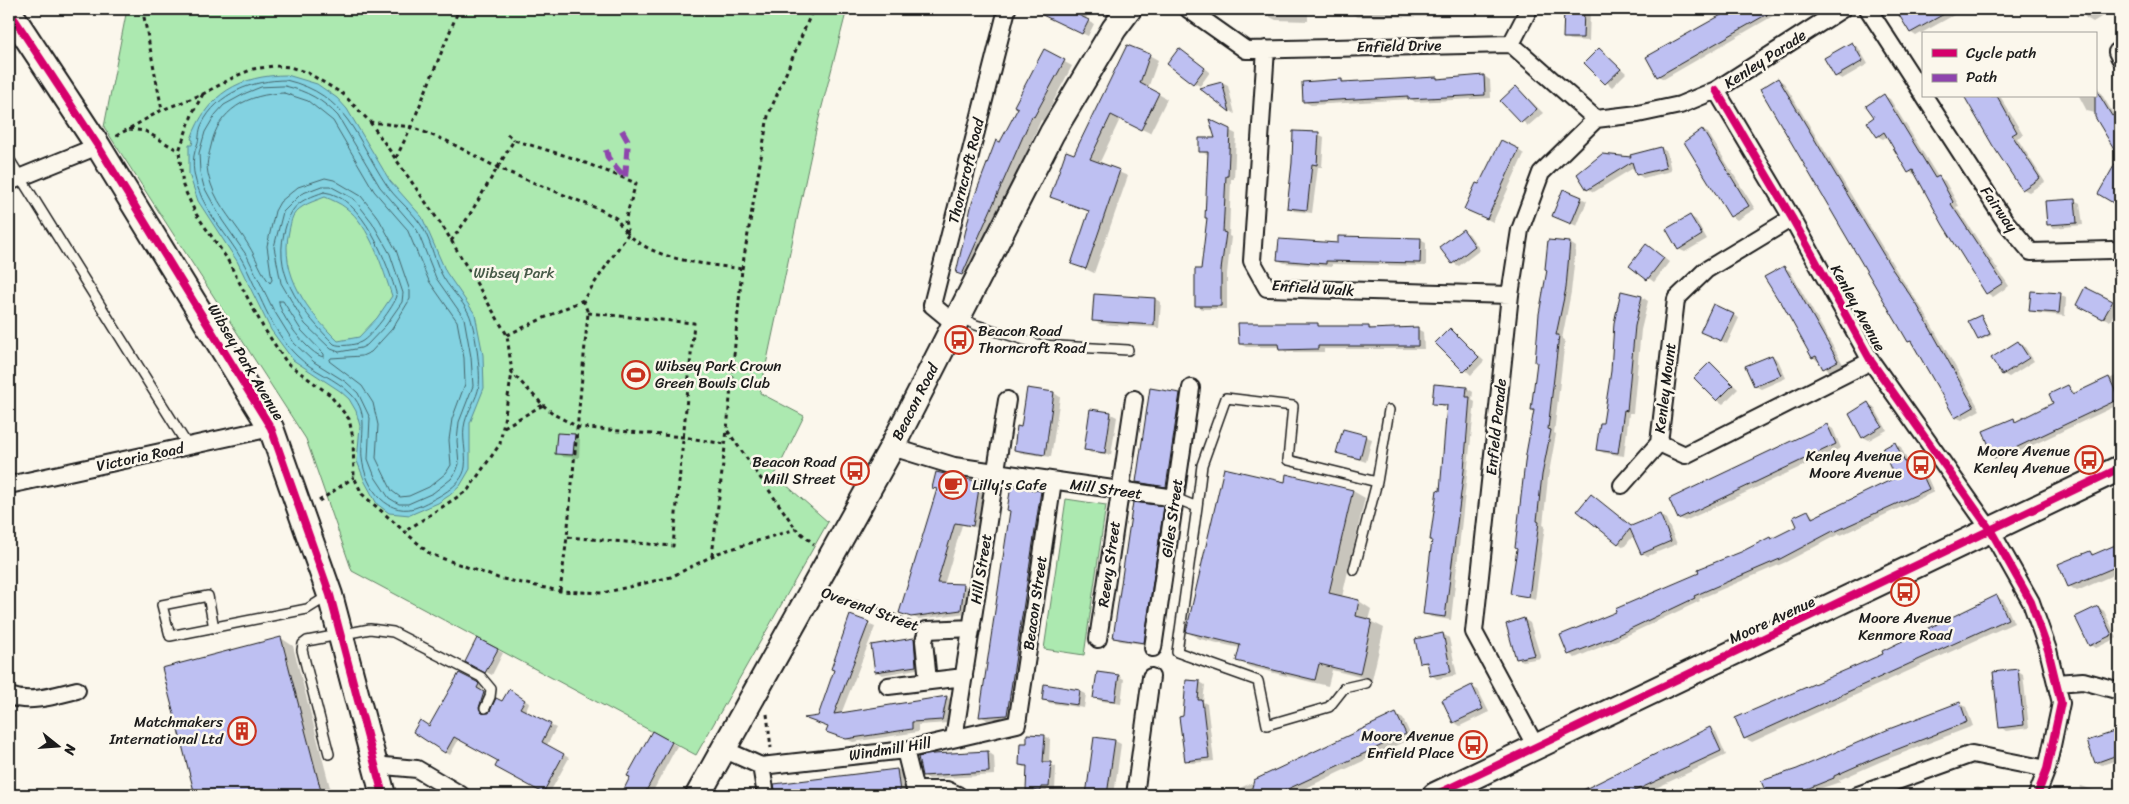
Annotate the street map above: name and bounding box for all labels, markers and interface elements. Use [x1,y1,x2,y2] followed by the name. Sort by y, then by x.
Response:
[1718,22,1812,96] street label: Kenley Parade
[1356,32,1442,60] street label: Enfield Drive
[1922,32,2096,98] legend
[1966,40,2037,66] text: Cycle path
[1966,64,1997,90] text: Path
[940,114,992,226] street label: Thorncroft Road
[1974,180,2025,238] street label: Fairway
[474,260,554,286] park label: Wibsey Park
[1823,260,1893,357] street label: Kenley Avenue
[1271,272,1355,304] street label: Enfield Walk
[201,298,291,426] street label: Wibsey Park Avenue
[978,318,1087,361] place label: Beacon Road Thorncroft Road
[944,325,974,355] bus stop icon: Beacon Road Thorncroft Road
[1647,341,1683,435] street label: Kenley Mount
[655,353,781,396] place label: Wibsey Park Crown Green Bowls Club
[884,358,946,445] street label: Beacon Road
[621,360,651,390] sports icon: Wibsey Park Crown Green Bowls Club
[1478,377,1514,477] street label: Enfield Parade
[94,435,187,479] street label: Victoria Road
[1974,438,2070,481] place label: Moore Avenue Kenley Avenue
[1806,443,1902,486] place label: Kenley Avenue Moore Avenue
[2074,445,2104,475] bus stop icon: Moore Avenue Kenley Avenue
[752,449,837,492] place label: Beacon Road Mill Street
[1906,450,1936,480] bus stop icon: Kenley Avenue Moore Avenue
[840,456,870,486] bus stop icon: Beacon Road Mill Street
[938,470,968,500] cafe icon: Lilly's Cafe
[1068,471,1144,507] street label: Mill Street
[972,472,1047,498] place label: Lilly's Cafe
[1154,476,1190,559] street label: Giles Street
[1090,519,1128,609] street label: Reevy Street
[963,532,999,606] street label: Hill Street
[1016,554,1055,652] street label: Beacon Street
[1890,577,1920,607] bus stop icon: Moore Avenue Kenmore Road
[817,579,923,639] street label: Overend Street
[1724,589,1820,651] street label: Moore Avenue
[1858,605,1953,648] place label: Moore Avenue Kenmore Road
[108,709,224,752] place label: Matchmakers International Ltd
[227,716,257,746] building icon: Matchmakers International Ltd
[32,722,82,772] north arrow
[1361,723,1454,766] place label: Moore Avenue Enfield Place
[847,730,934,768] street label: Windmill Hill
[1458,730,1488,760] bus stop icon: Moore Avenue Enfield Place
[56,740,84,758] text: N

